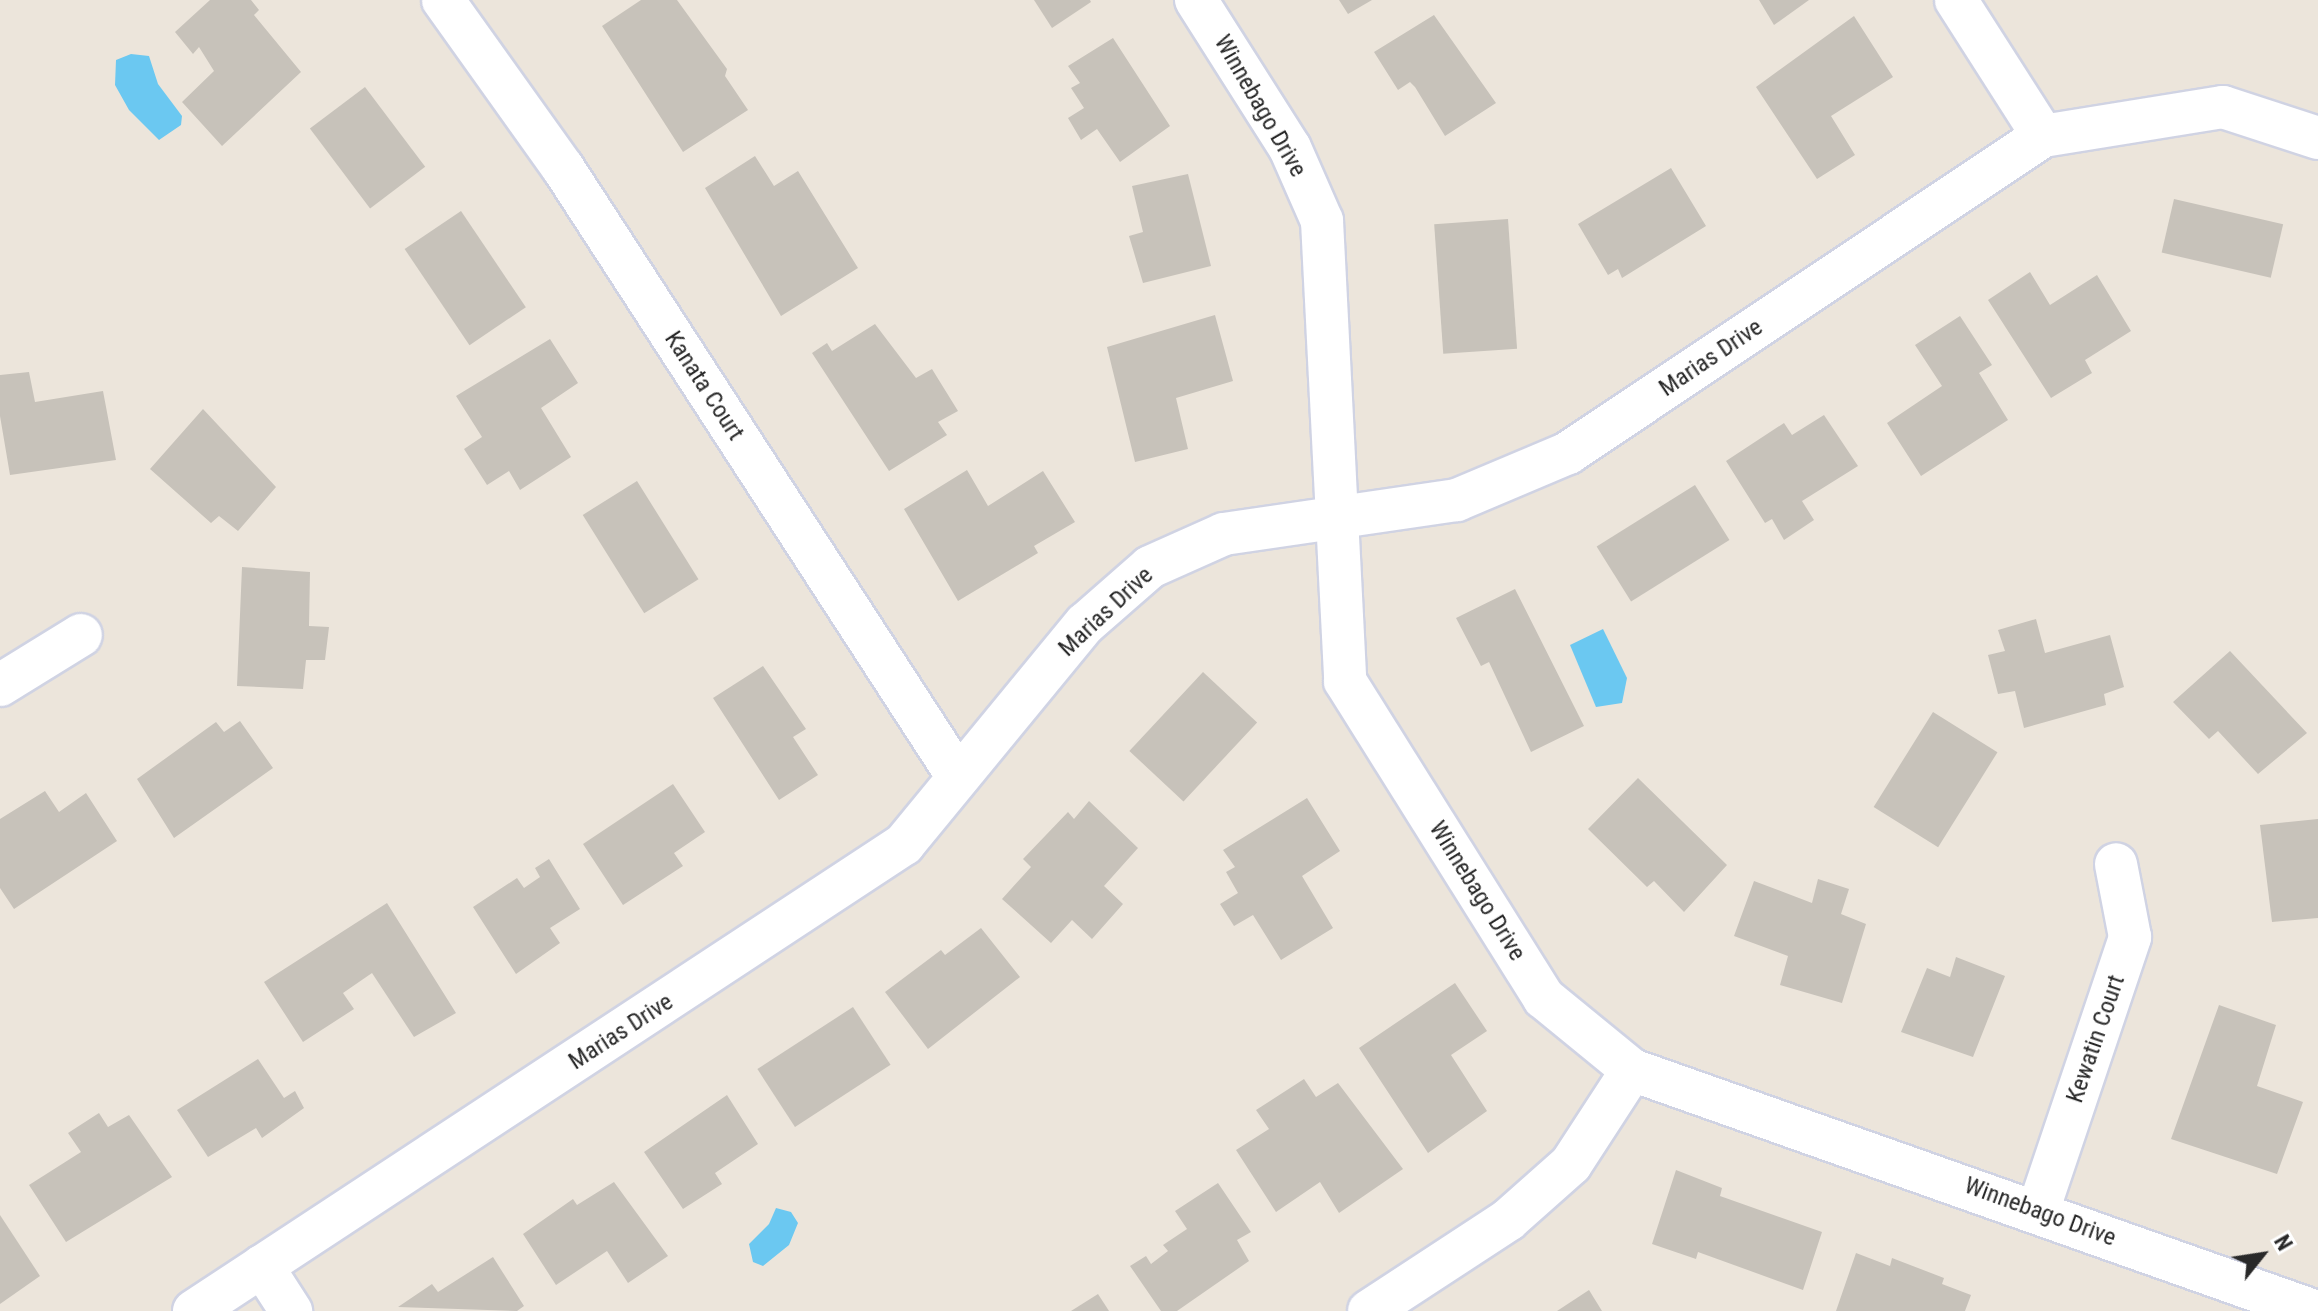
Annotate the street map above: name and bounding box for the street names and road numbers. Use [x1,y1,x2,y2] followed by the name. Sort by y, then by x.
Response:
[1208,30,1312,182] street label: Winnebago Drive
[1654,313,1768,403] street label: Marias Drive
[658,326,750,446] street label: Kanata Court
[1053,561,1159,663] street label: Marias Drive
[1423,816,1531,966] street label: Winnebago Drive
[2061,971,2131,1107] street label: Kewatin Court
[564,988,678,1076] street label: Marias Drive
[1960,1171,2120,1253] street label: Winnebago Drive

